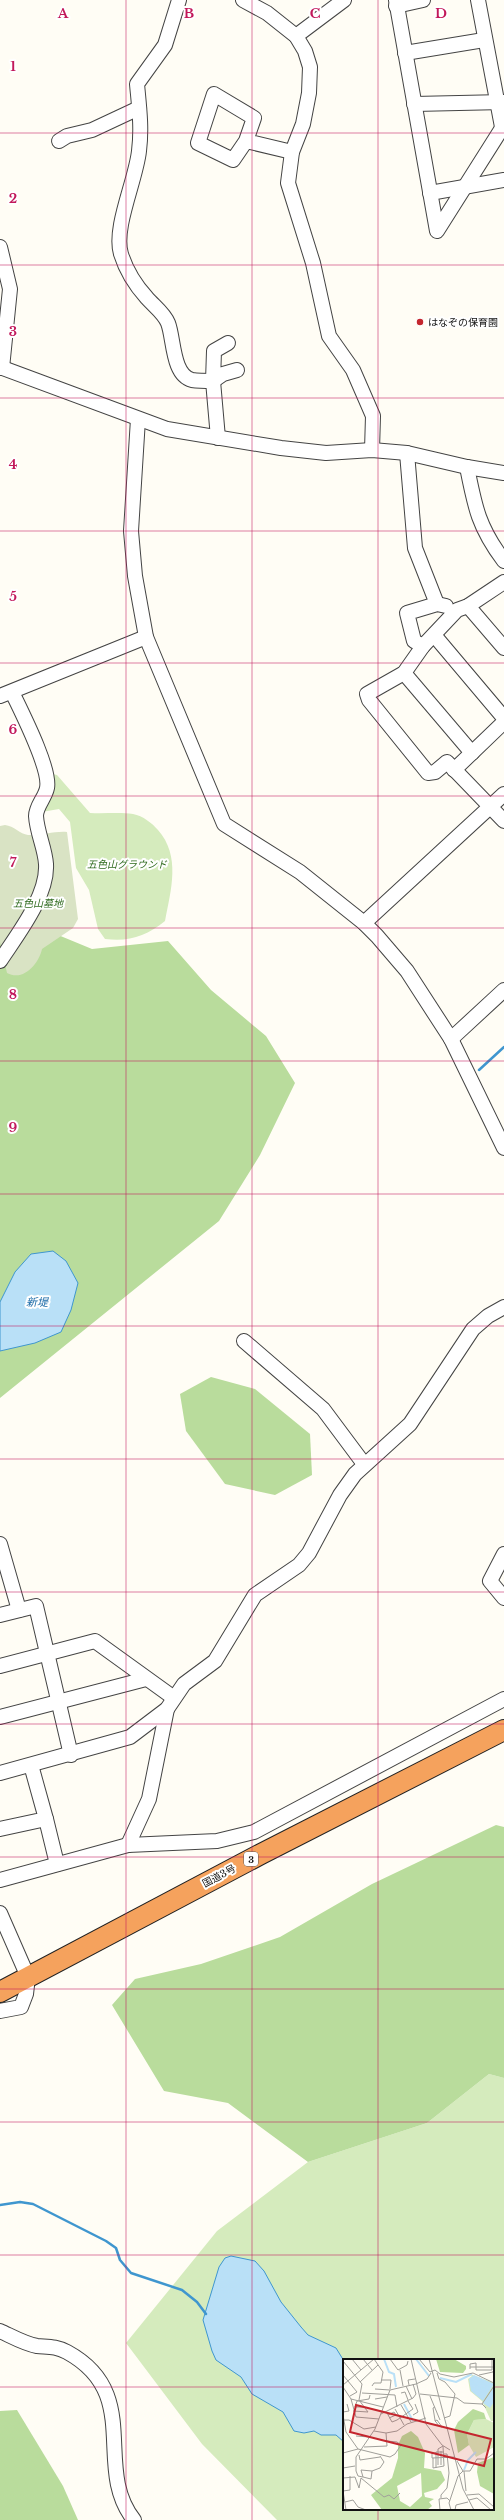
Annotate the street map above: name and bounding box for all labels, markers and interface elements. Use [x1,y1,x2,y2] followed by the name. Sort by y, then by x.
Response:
[57,5,69,22] text: A
[184,5,194,22] text: B
[310,5,321,22] text: C
[435,5,447,22] text: D
[10,58,16,75] text: 1
[9,190,17,207] text: 2
[428,316,498,329] place label: はなぞの保育園
[415,317,425,327] marker: はなぞの保育園
[9,323,17,340] text: 3
[9,456,18,473] text: 4
[9,588,17,605] text: 5
[9,721,18,738] text: 6
[10,854,17,871] text: 7
[87,858,168,871] park label: 五色山グラウンド
[13,897,64,910] park label: 五色山墓地
[9,986,17,1003] text: 8
[9,1119,18,1136] text: 9
[26,1295,49,1309] water label: 新堤
[244,1852,258,1866] road number: 3
[200,1862,238,1890] street label: 国道3号
[343,2359,494,2510] inset map

